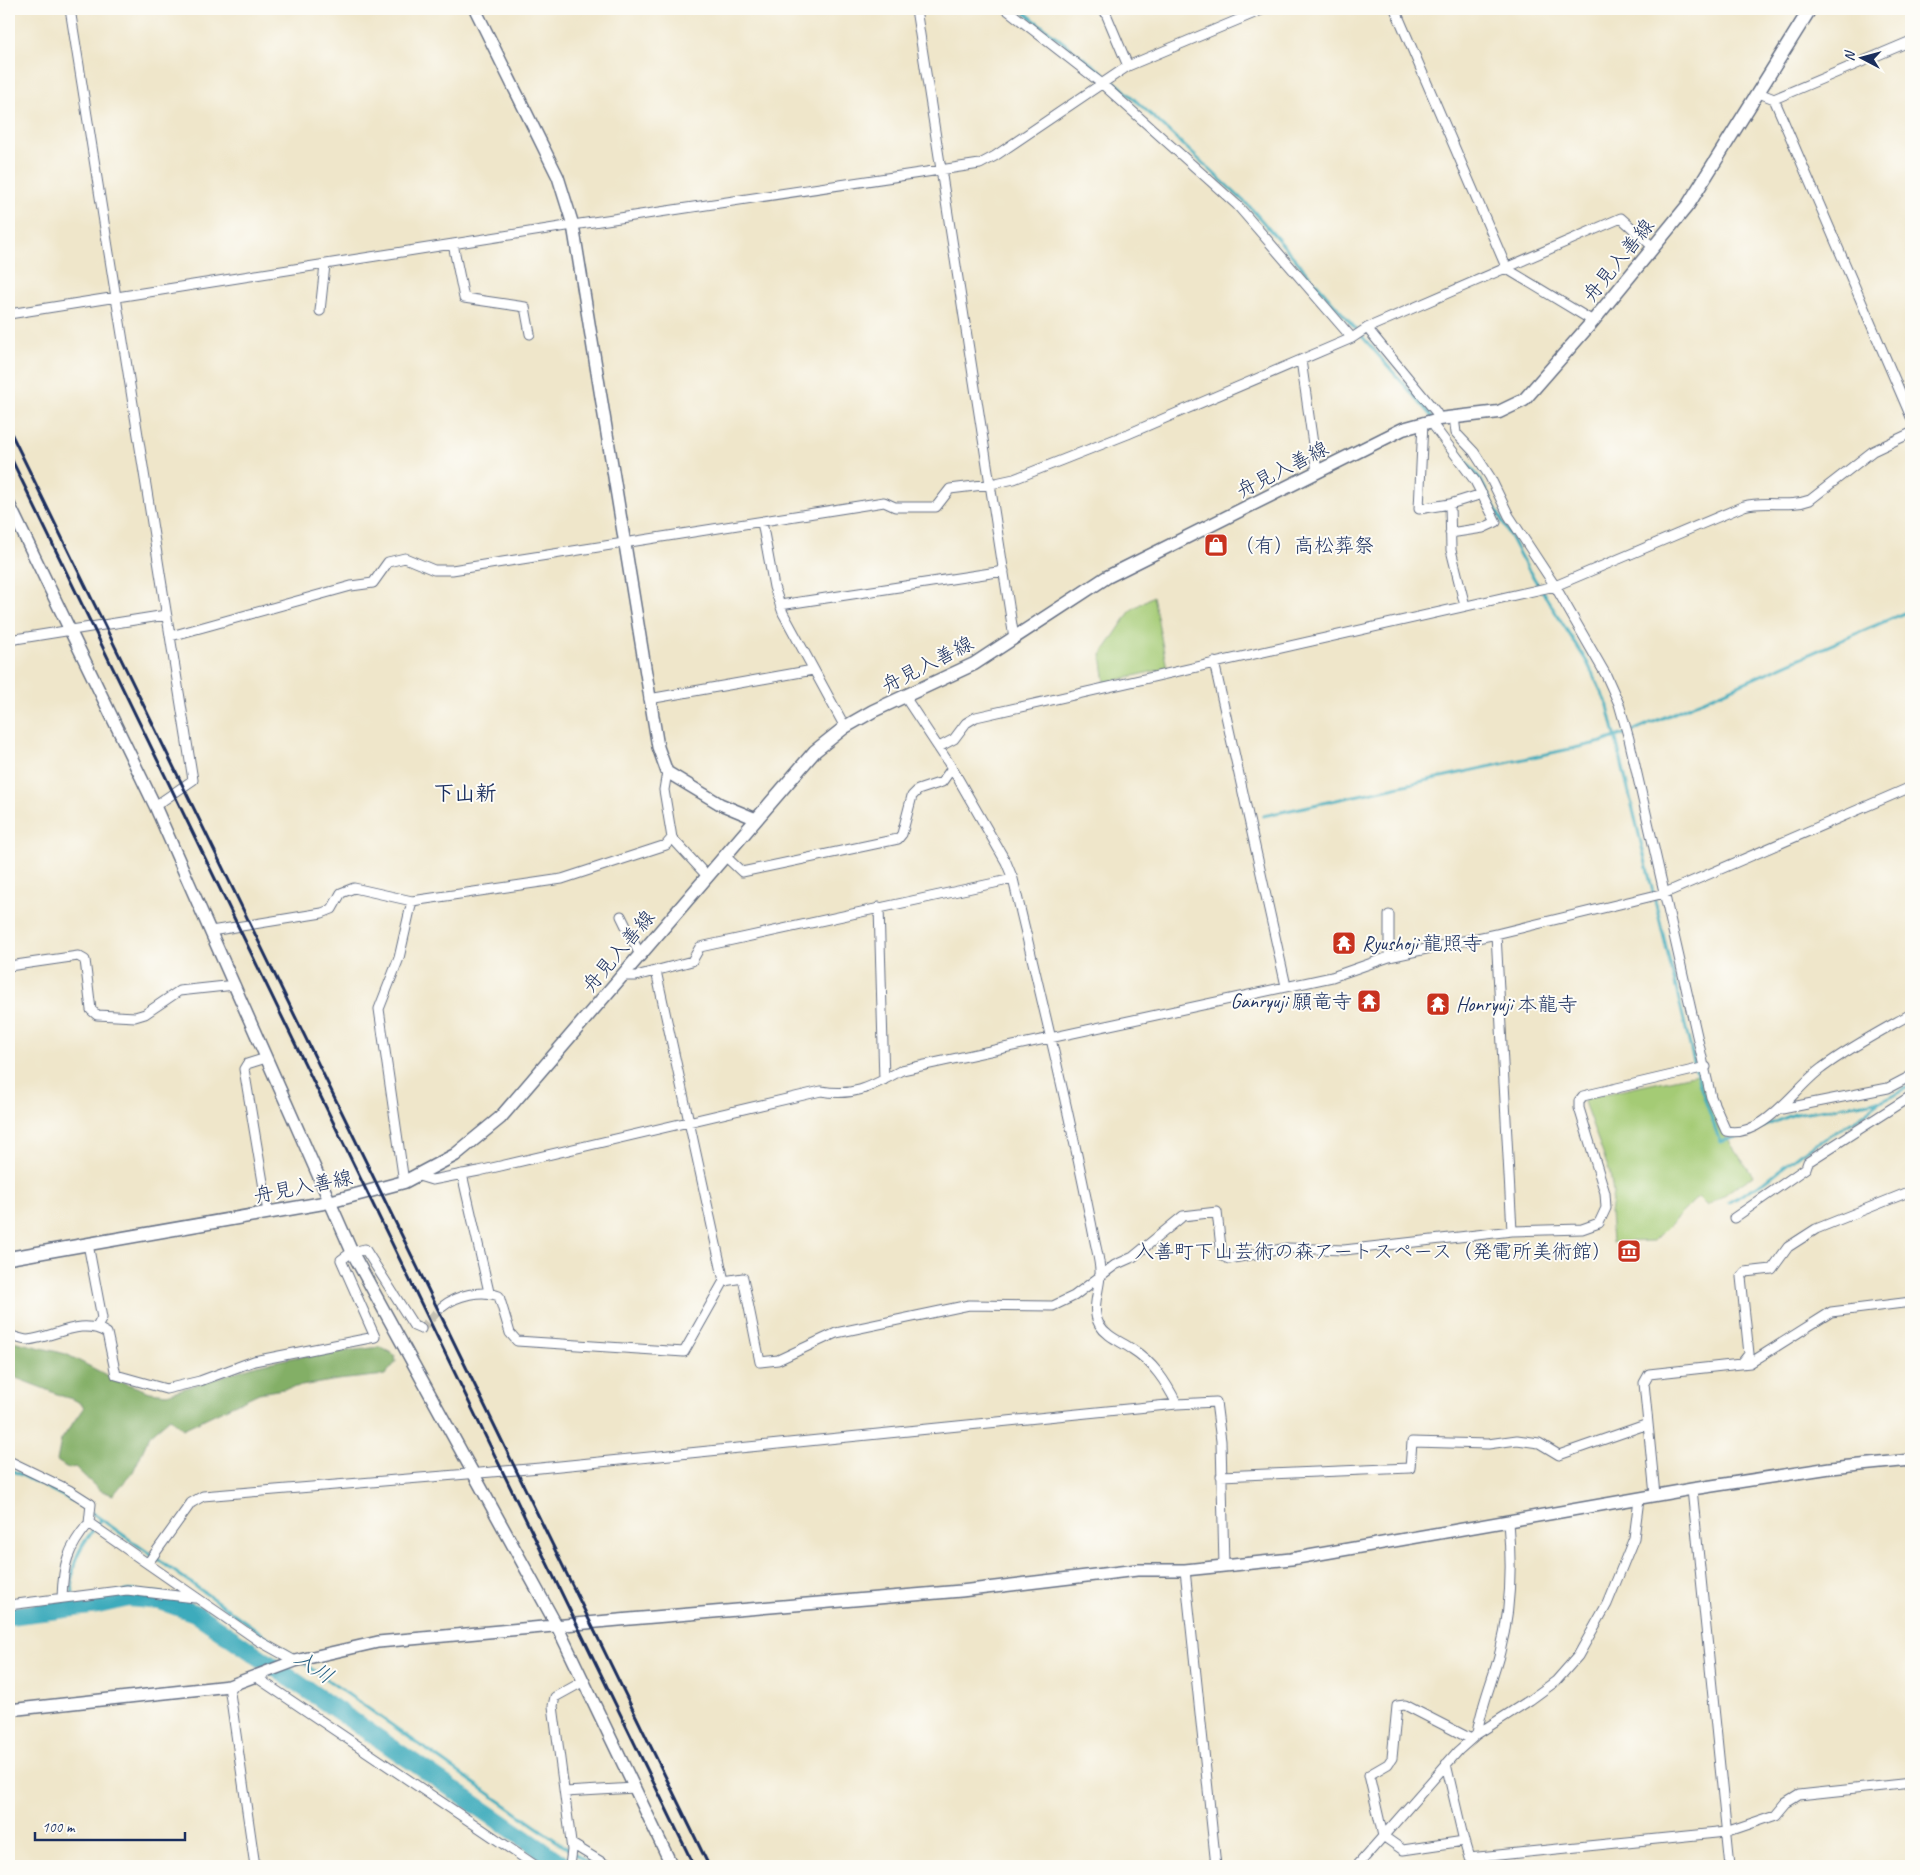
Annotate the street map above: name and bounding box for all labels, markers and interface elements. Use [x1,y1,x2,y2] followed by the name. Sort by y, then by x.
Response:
[1838,32,1888,82] north arrow
[1841,49,1859,62] text: N
[1577,214,1660,307] street label: 舟見入善線
[1232,436,1332,503] street label: 舟見入善線
[1203,532,1229,558] shop icon: （有）高松葬祭
[1234,533,1374,558] place label: （有）高松葬祭
[877,631,977,698] street label: 舟見入善線
[434,780,497,806] district label: 下山新
[577,905,660,998] street label: 舟見入善線
[1331,930,1357,956] temple icon: Ryushoji 龍照寺
[1362,931,1483,956] place label: Ryushoji 龍照寺
[1356,988,1382,1014] temple icon: Ganryuji 願竜寺
[1230,989,1352,1014] place label: Ganryuji 願竜寺
[1425,991,1451,1017] temple icon: Honryuji 本龍寺
[1456,992,1577,1017] place label: Honryuji 本龍寺
[252,1165,355,1208] street label: 舟見入善線
[1616,1238,1642,1264] museum icon: 入善町下山芸術の森アートスペース（発電所美術館）
[1134,1239,1612,1264] place label: 入善町下山芸術の森アートスペース（発電所美術館）
[289,1644,339,1690] water label: 入川
[35,1810,185,1842] scale bar
[42,1818,76,1837] text: 100 m

